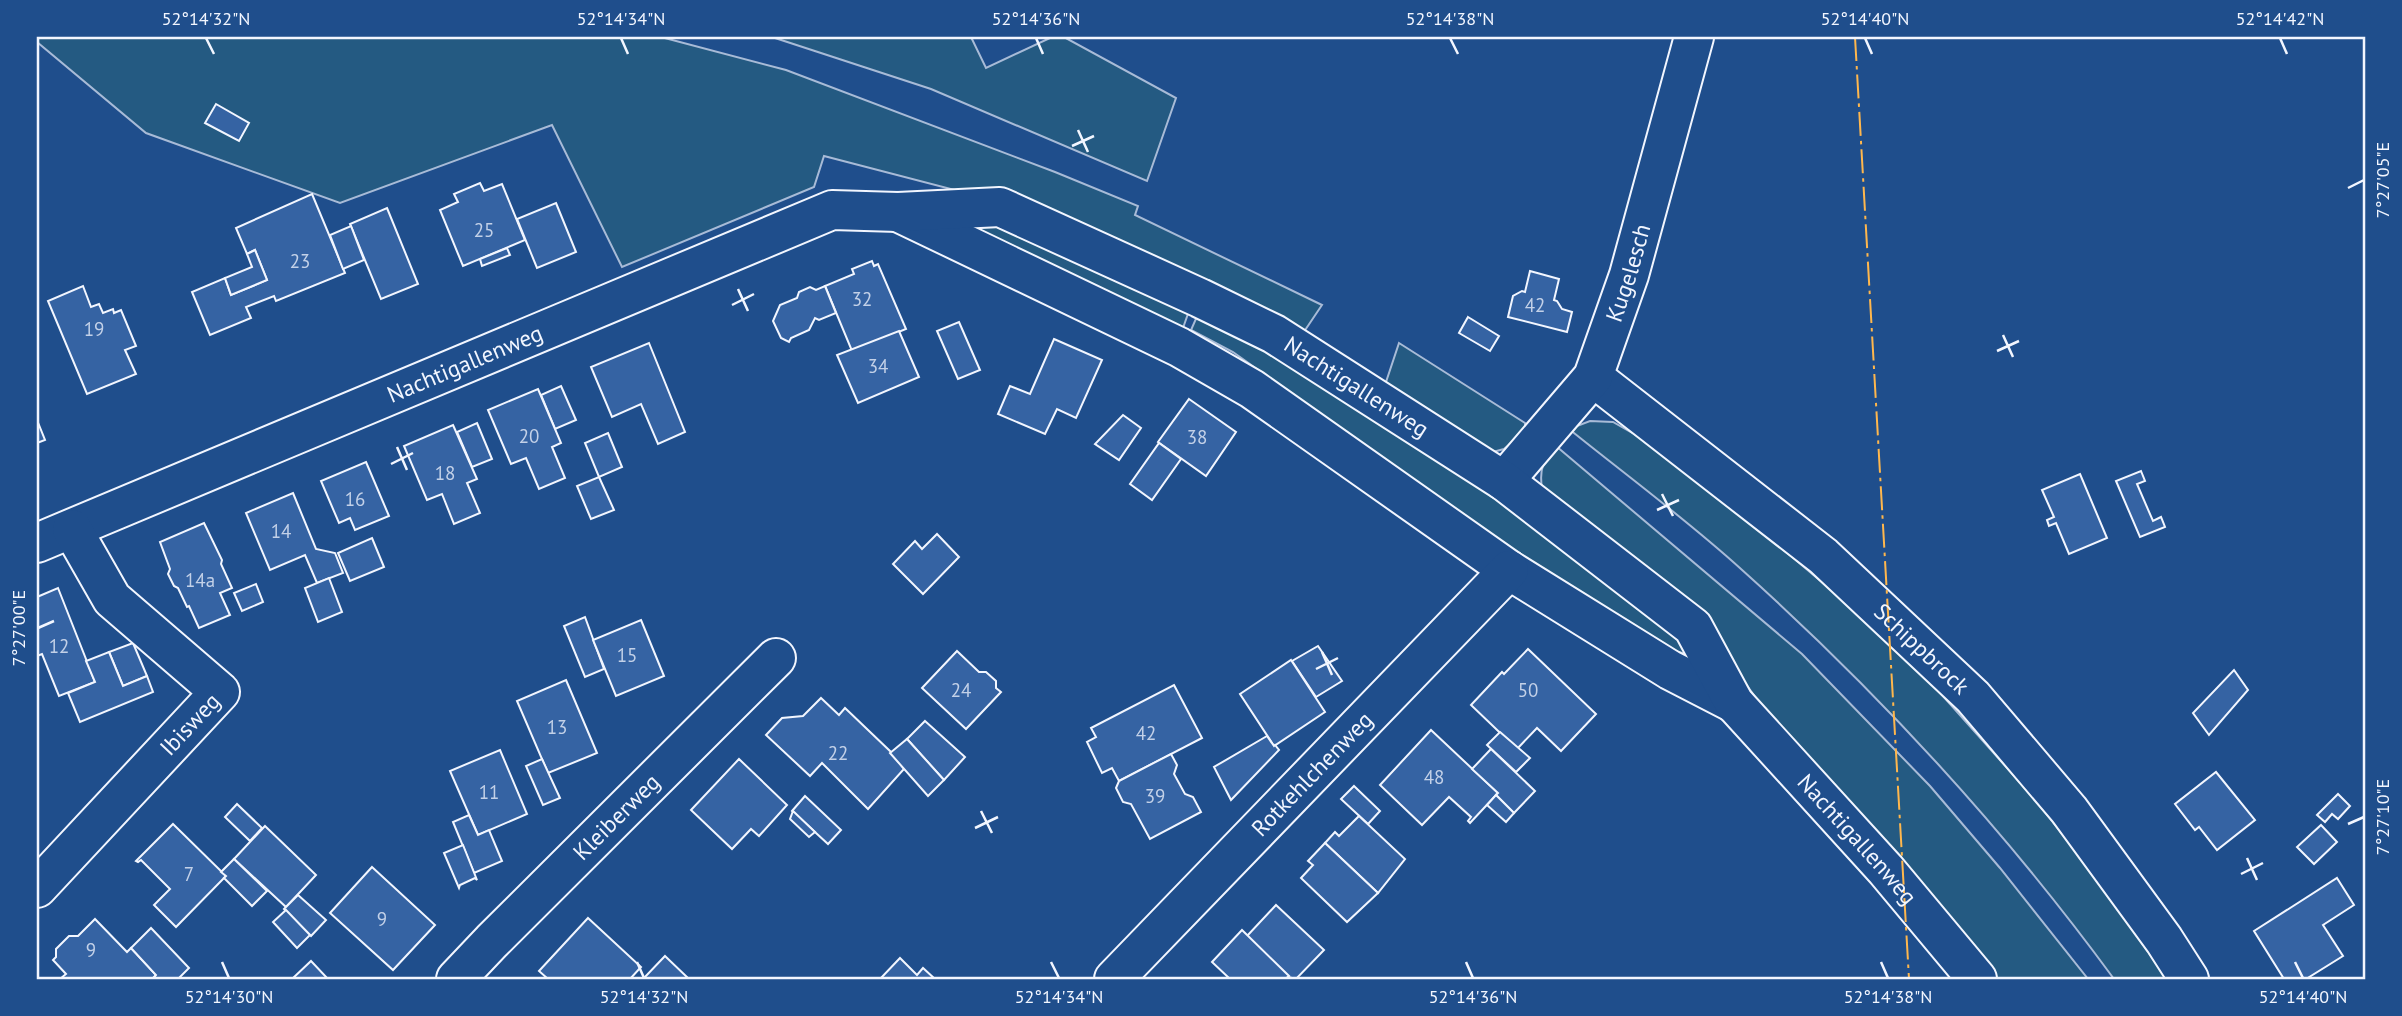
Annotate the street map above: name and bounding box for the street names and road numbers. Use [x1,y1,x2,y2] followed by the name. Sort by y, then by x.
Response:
[1599,220,1656,325] street label: Kugelesch
[383,318,547,409] street label: Nachtigallenweg
[1279,329,1434,443] street label: Nachtigallenweg
[1868,597,1976,700] street label: Schippbrock
[153,686,226,761] street label: Ibisweg
[1245,705,1378,842] street label: Rotkehlchenweg
[567,767,666,866] street label: Kleiberweg
[1792,767,1924,910] street label: Nachtigallenweg

